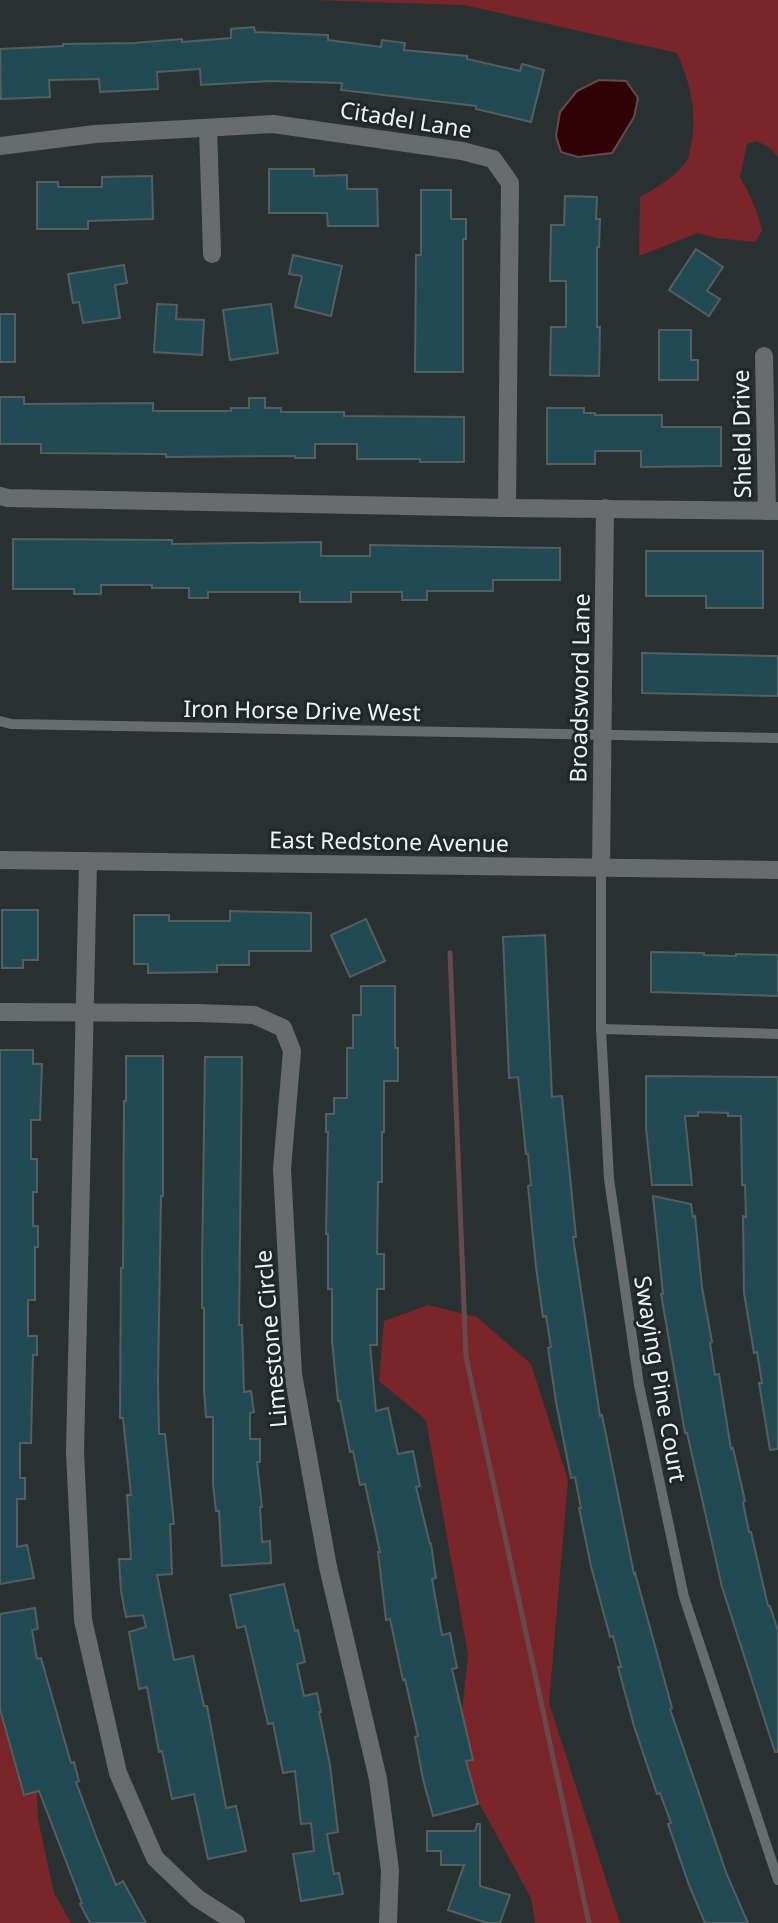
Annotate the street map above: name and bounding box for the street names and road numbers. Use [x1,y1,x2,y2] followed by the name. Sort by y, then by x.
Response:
[338,93,474,145] street label: Citadel Lane
[724,369,758,499] street label: Shield Drive
[561,593,597,783] street label: Broadsword Lane
[183,692,421,728] street label: Iron Horse Drive West
[269,823,509,859] street label: East Redstone Avenue
[246,1249,294,1429] street label: Limestone Circle
[627,1273,695,1485] street label: Swaying Pine Court

